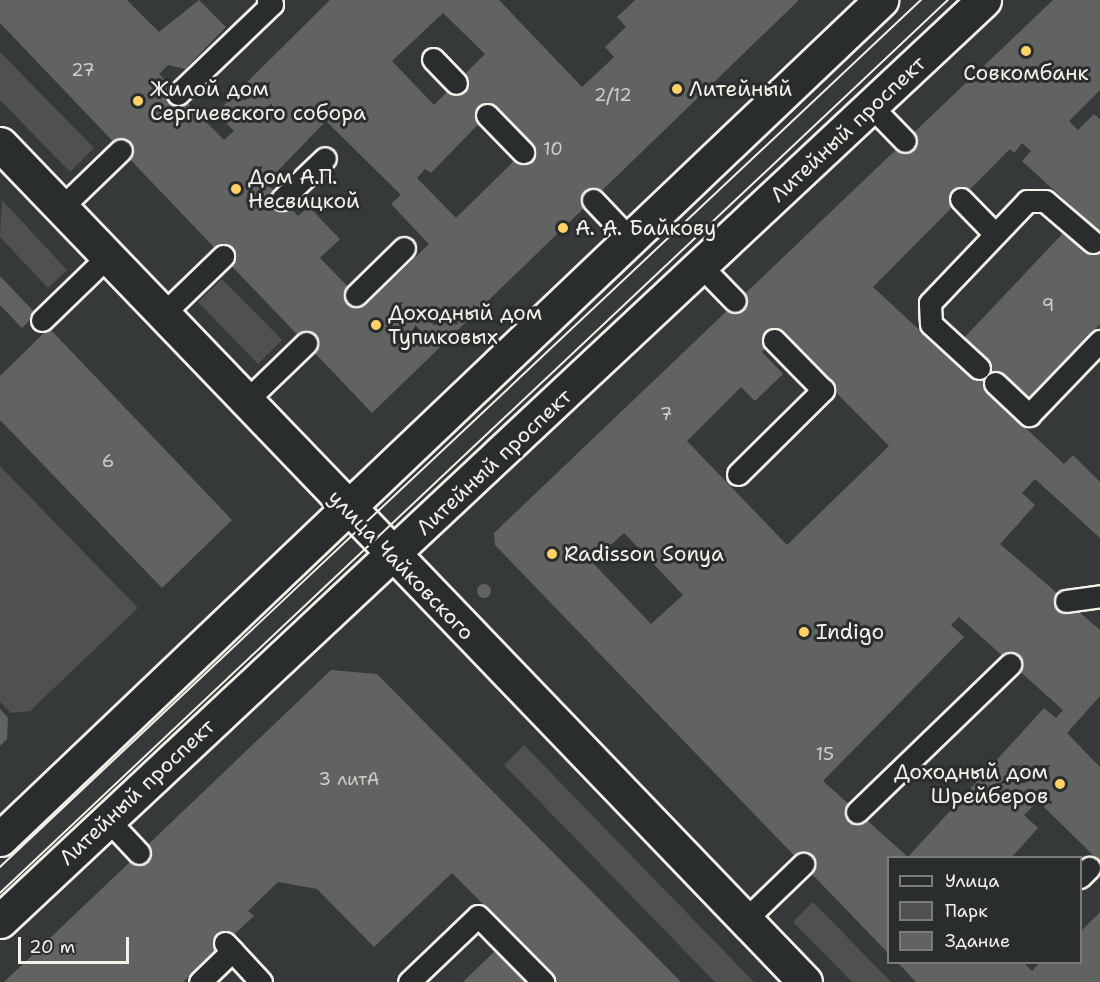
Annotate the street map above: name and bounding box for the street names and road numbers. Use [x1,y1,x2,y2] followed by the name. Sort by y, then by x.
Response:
[765,51,931,207] street label: Литейный проспект
[411,384,577,540] street label: Литейный проспект
[323,485,479,645] street label: улица Чайковского
[54,714,220,870] street label: Литейный проспект

